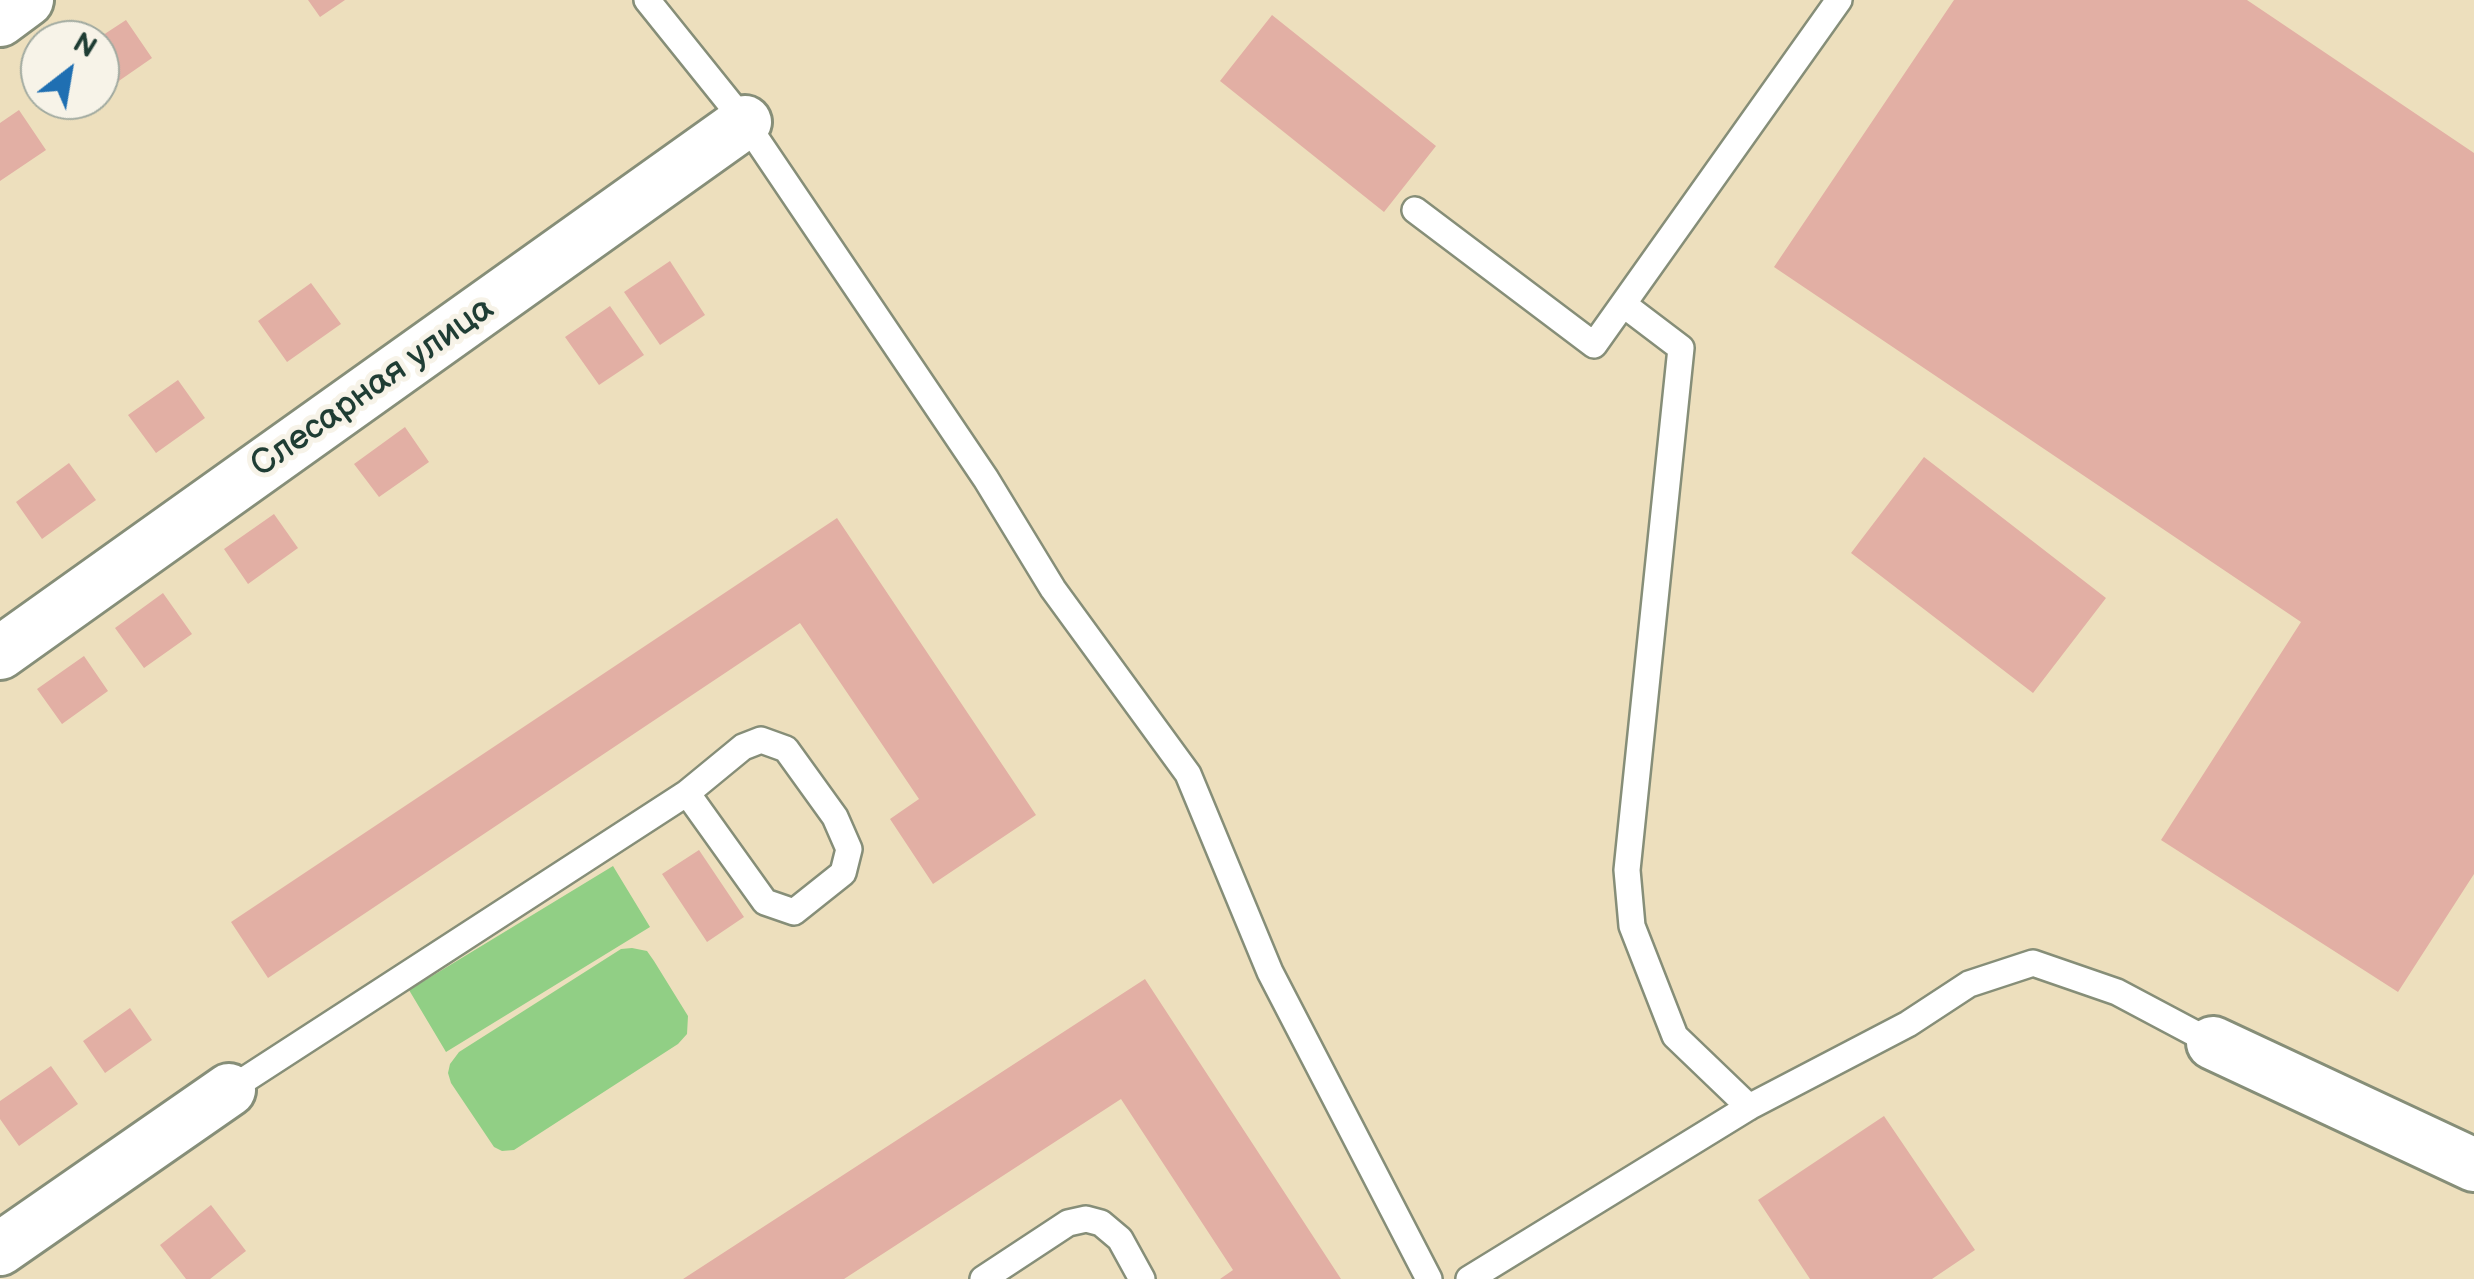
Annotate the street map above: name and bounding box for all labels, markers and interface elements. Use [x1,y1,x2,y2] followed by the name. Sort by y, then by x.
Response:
[20,20,120,120] north arrow
[67,26,102,65] text: N
[243,289,503,487] street label: Слесарная улица

